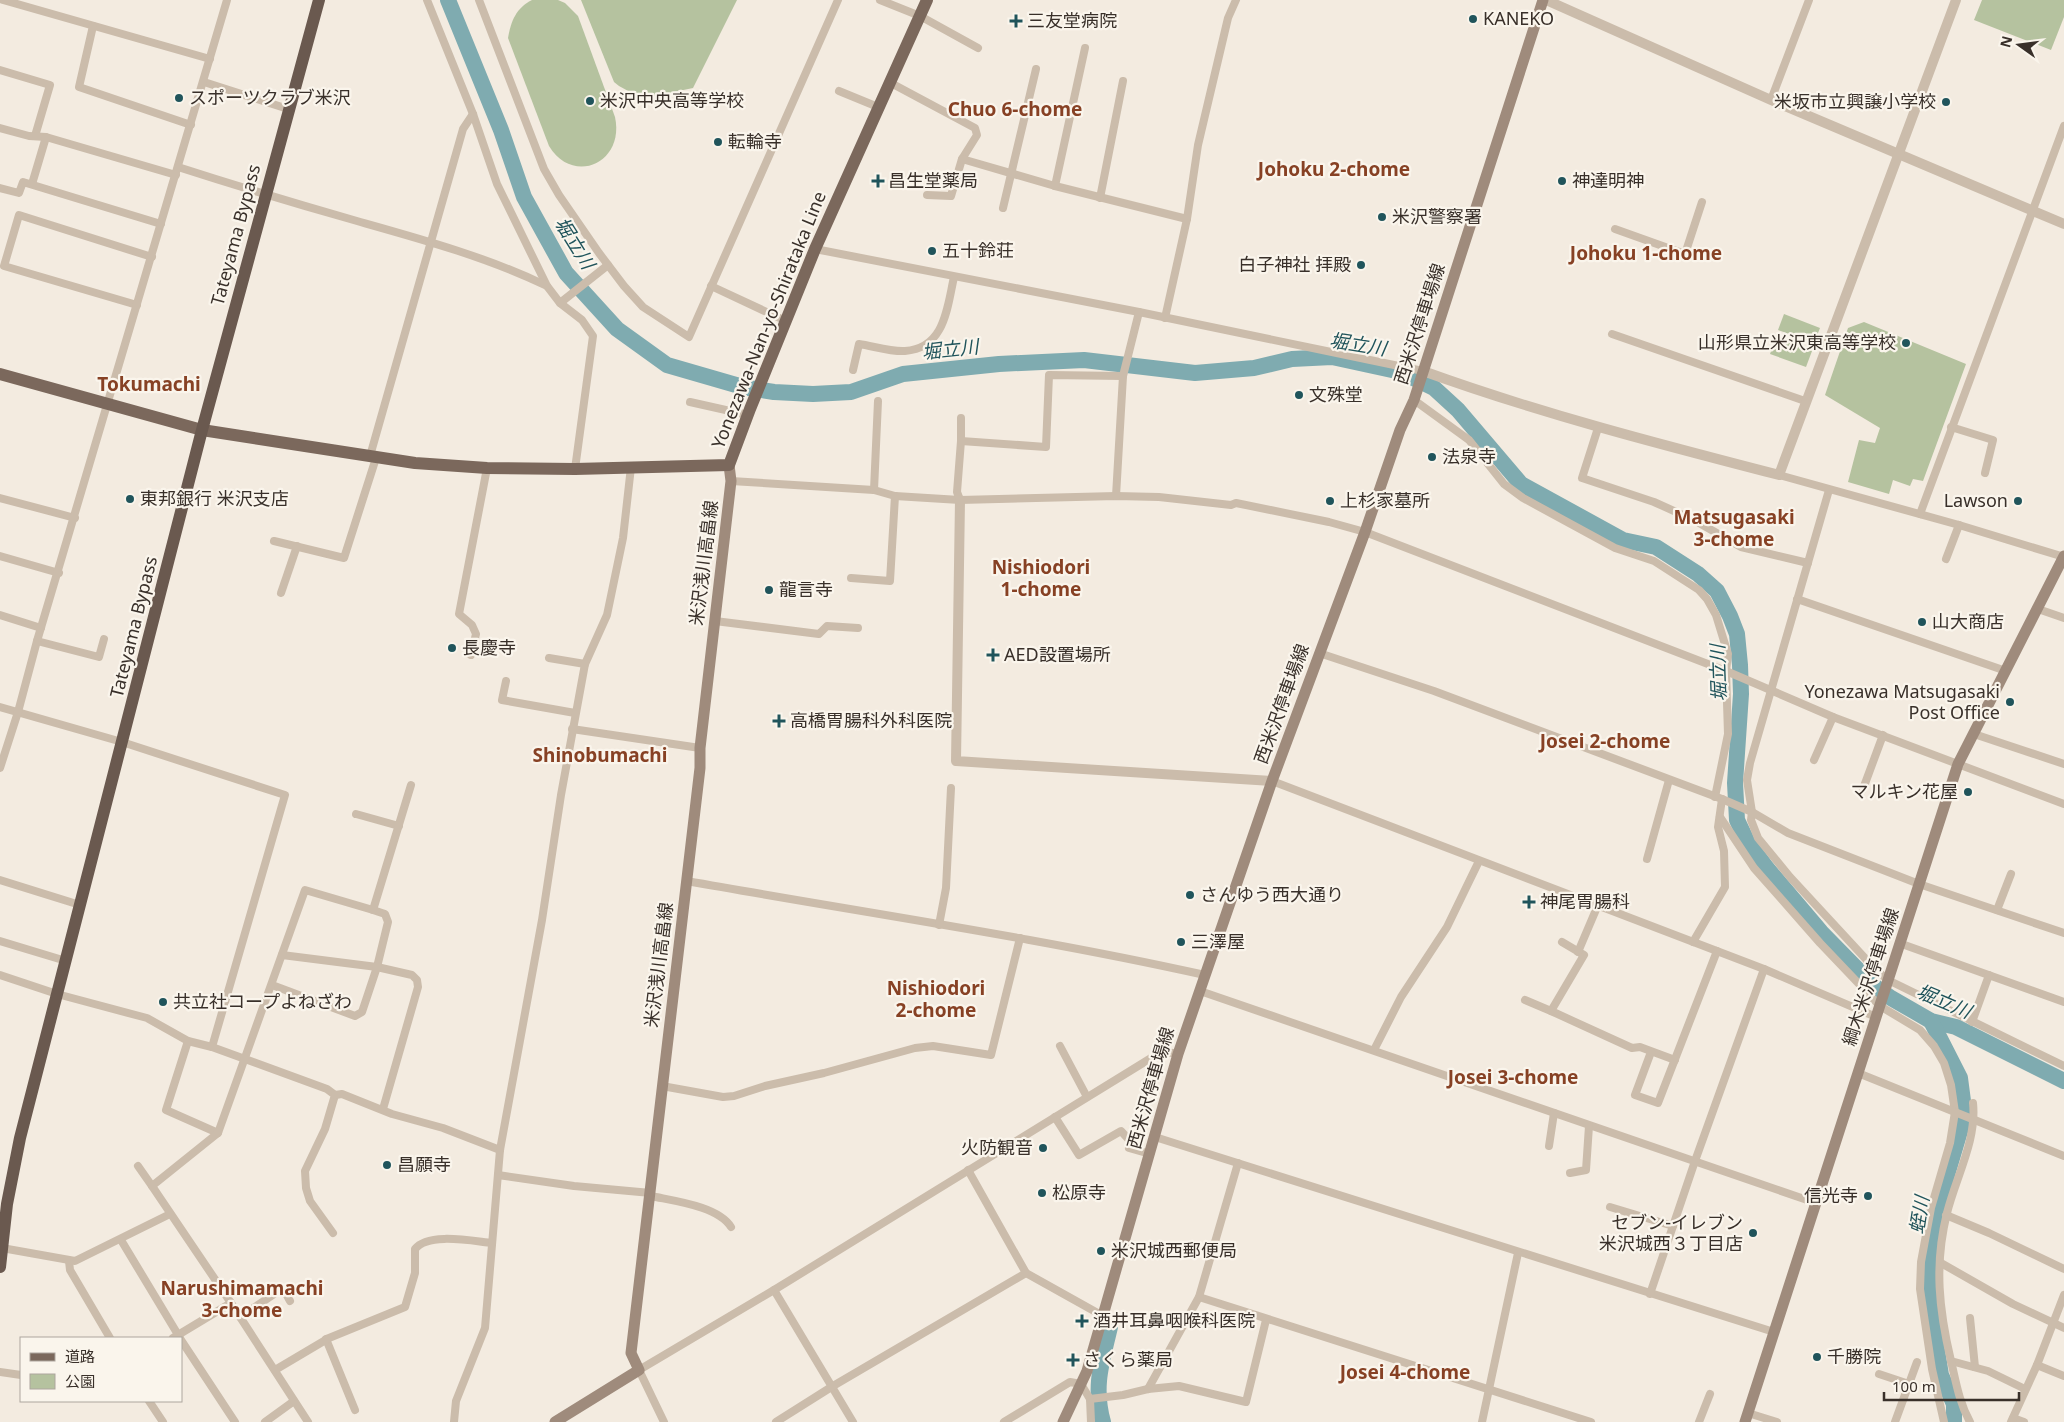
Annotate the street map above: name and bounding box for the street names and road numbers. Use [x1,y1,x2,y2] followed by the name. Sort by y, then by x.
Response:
[205,162,265,308] street label: Tateyama Bypass
[705,187,831,452] street label: Yonezawa-Nan-yo-Shirataka Line
[1388,260,1450,387] street label: 西米沢停車場線
[683,499,723,627] street label: 米沢浅川高畠線
[104,553,162,700] street label: Tateyama Bypass
[1248,640,1314,767] street label: 西米沢停車場線
[638,901,678,1029] street label: 米沢浅川高畠線
[1836,905,1904,1049] street label: 綱木米沢停車場線
[1121,1024,1179,1152] street label: 西米沢停車場線

